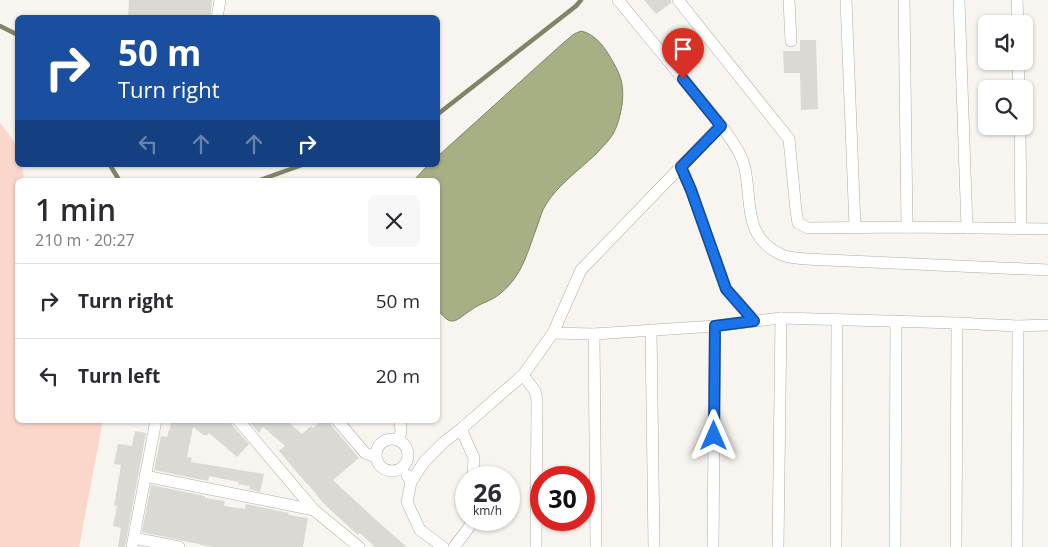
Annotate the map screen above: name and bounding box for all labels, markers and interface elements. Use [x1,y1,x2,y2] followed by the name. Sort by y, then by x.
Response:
[978,15,1033,135] map controls
[978,15,1033,70] button: sound
[662,28,704,79] pin
[118,29,201,76] text: 50 m
[35,35,100,100] icon: right
[669,35,697,63] icon: arrive
[118,74,220,104] text: Turn right
[978,80,1033,135] button: search
[134,130,162,158] icon: left
[187,130,215,158] icon: ahead
[240,130,268,158] icon: ahead
[293,130,321,158] icon: right
[35,189,116,230] text: 1 min
[368,195,420,247] button: close
[35,229,135,251] text: 210 m · 20:27
[35,287,63,315] icon: right
[78,288,173,314] text: Turn right
[376,288,420,314] text: 50 m
[35,362,63,390] icon: left
[78,363,160,389] text: Turn left
[376,363,420,389] text: 20 m
[687,409,739,461] position arrow
[530,466,595,531] speed limit sign: 30
[473,475,502,509] text: 26
[473,502,502,519] text: km/h

